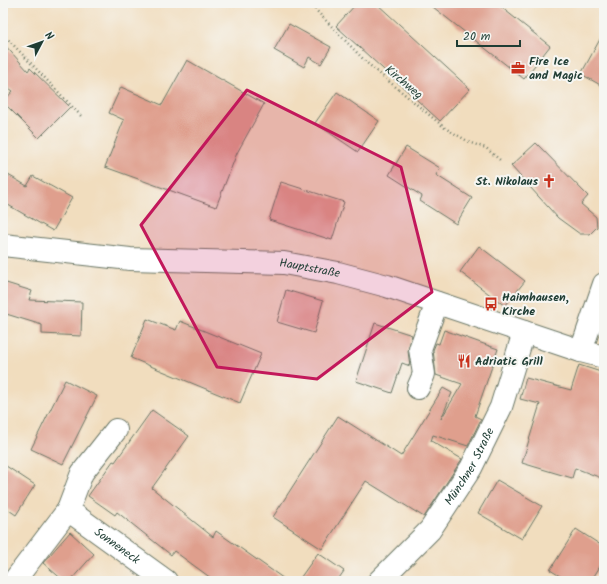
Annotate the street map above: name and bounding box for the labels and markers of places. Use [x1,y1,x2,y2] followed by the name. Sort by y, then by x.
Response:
[529,52,583,85] place label: Fire Ice and Magic
[510,60,526,76] office icon: Fire Ice and Magic
[476,172,538,191] place label: St. Nikolaus
[541,173,557,189] church icon: St. Nikolaus
[502,288,569,321] place label: Haimhausen, Kirche
[483,296,499,312] bus stop icon: Haimhausen, Kirche
[475,352,543,371] place label: Adriatic Grill
[456,353,472,369] restaurant icon: Adriatic Grill

